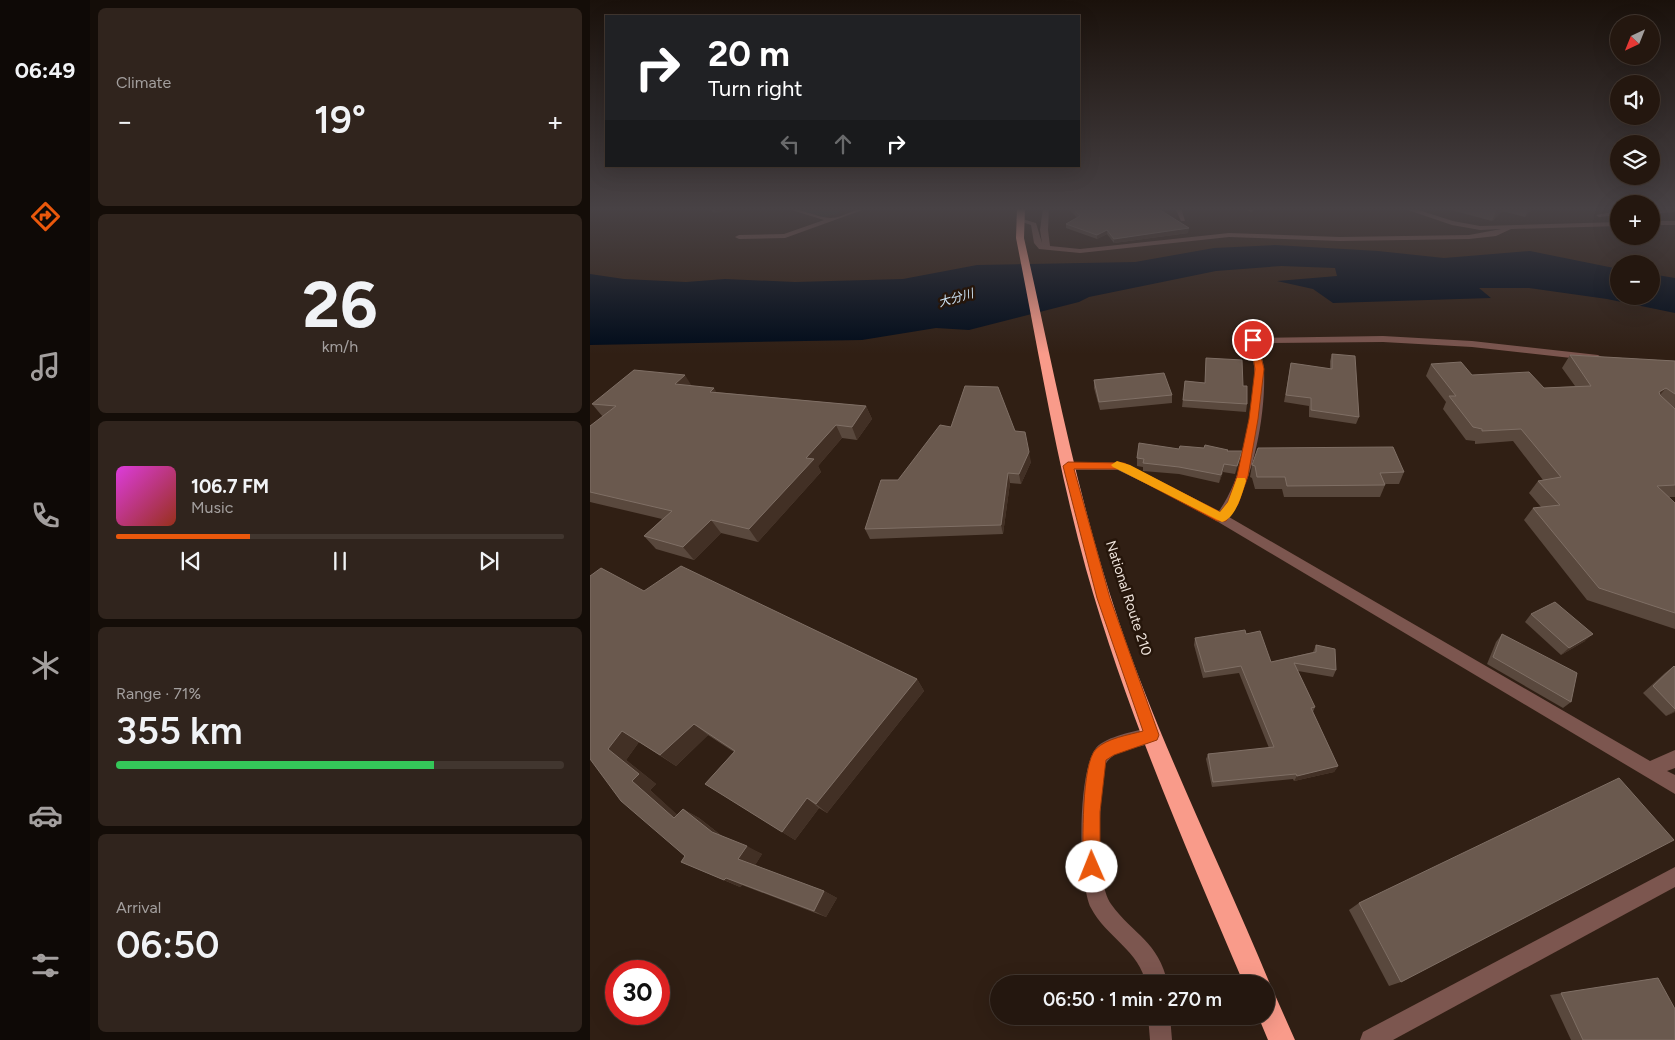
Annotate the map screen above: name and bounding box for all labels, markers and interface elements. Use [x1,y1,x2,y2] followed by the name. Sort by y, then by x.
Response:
[1610,15,1660,65] north arrow
[1610,15,1660,305] map controls
[708,33,790,75] text: 20 m
[625,35,690,100] icon: right
[15,57,75,84] text: 06:49
[116,73,171,92] text: Climate
[708,75,803,102] text: Turn right
[1610,75,1660,125] button: sound
[314,97,366,143] text: 19°
[116,104,133,138] text: −
[547,104,564,138] text: +
[776,130,804,158] icon: left
[829,130,857,158] icon: ahead
[882,130,910,158] icon: right
[1610,135,1660,185] button: layers
[1610,195,1660,245] button: +
[28,199,63,234] icon: directions
[1610,255,1660,305] button: −
[302,265,378,343] text: 26
[937,286,977,310] water label: 大分川
[1232,319,1274,361] pin
[1239,326,1267,354] icon: arrive
[322,337,358,356] text: km/h
[28,349,63,384] icon: music
[191,475,269,498] text: 106.7 FM
[28,498,63,533] icon: phone
[191,498,233,517] text: Music
[1102,539,1155,658] street label: National Route 210
[177,547,205,575] icon: previous
[326,547,354,575] icon: pause
[475,547,503,575] icon: next
[28,648,63,683] icon: climate
[116,684,201,703] text: Range · 71%
[116,708,243,754] text: 355 km
[28,798,63,833] icon: car
[1065,840,1117,892] position arrow
[116,898,161,917] text: Arrival
[116,922,220,968] text: 06:50
[28,948,63,983] icon: filters
[605,960,670,1025] speed limit sign: 30
[1043,988,1222,1011] text: 06:50 · 1 min · 270 m

